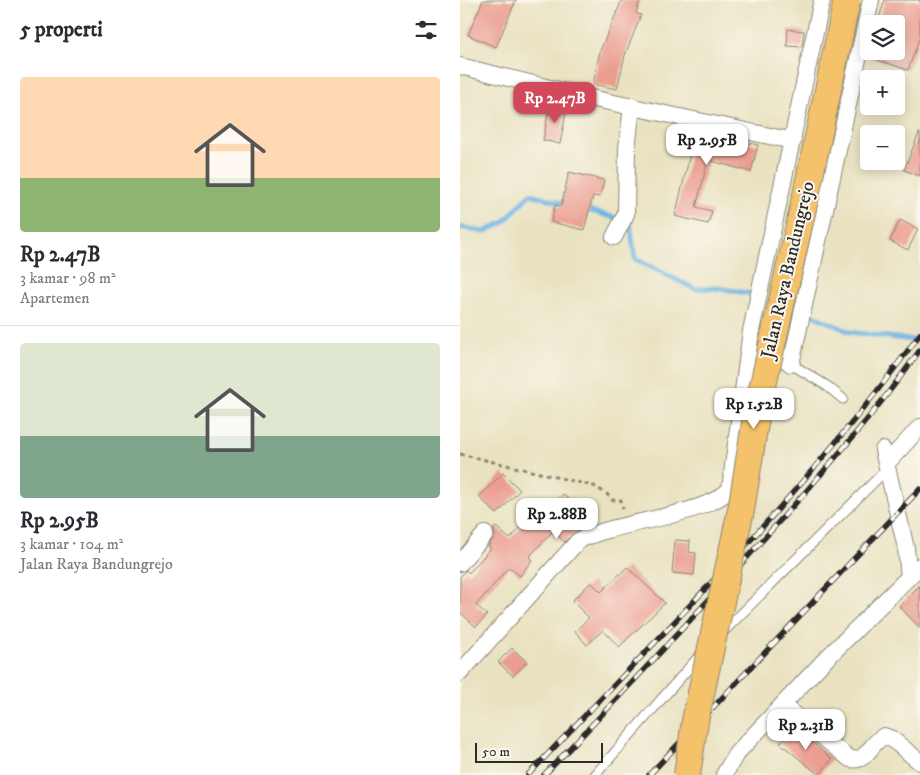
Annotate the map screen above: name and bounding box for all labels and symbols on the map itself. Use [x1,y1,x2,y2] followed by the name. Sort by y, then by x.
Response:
[503,82,607,124] pin: Rp 2.47B
[655,124,759,166] pin: Rp 2.95B
[756,179,820,363] street label: Jalan Raya Bandungrejo
[702,388,806,430] pin: Rp 1.52B
[505,498,609,540] pin: Rp 2.88B
[754,708,858,751] pin: Rp 2.31B
[475,740,602,763] scale bar

